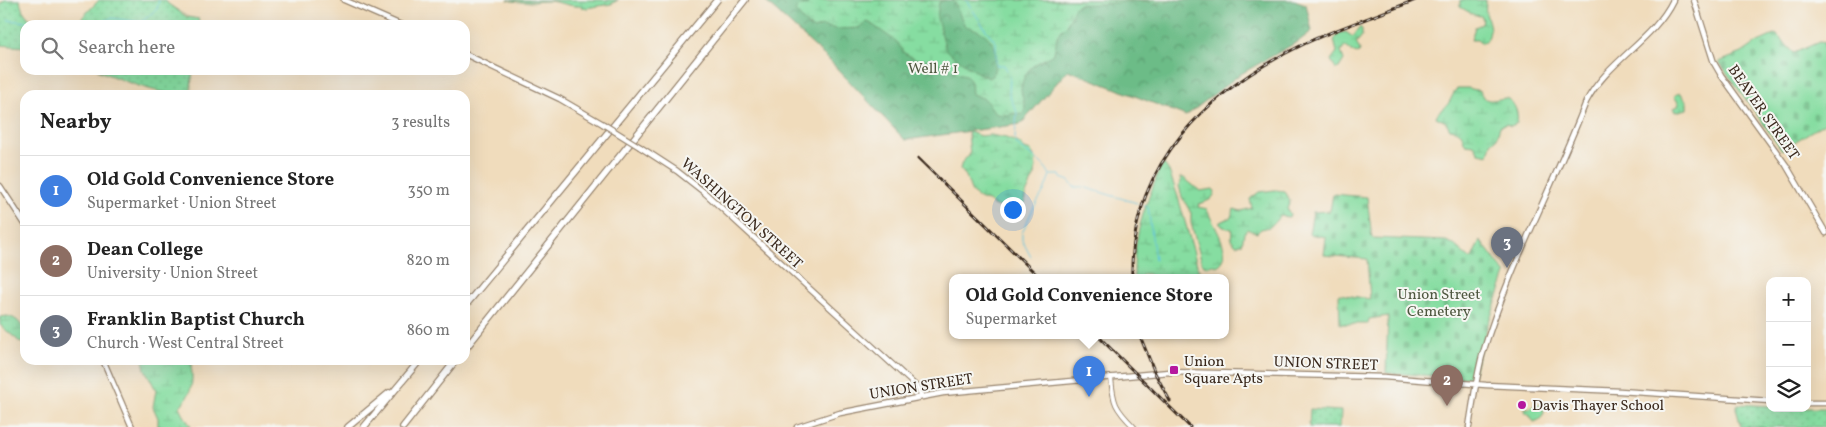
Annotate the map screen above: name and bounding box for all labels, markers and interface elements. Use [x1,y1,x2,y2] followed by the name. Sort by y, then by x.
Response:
[20,20,470,75] search box
[38,34,66,62] icon: search
[78,35,175,61] text: Search here
[908,59,958,80] park label: Well # 1
[1722,61,1804,165] street label: BEAVER STREET
[40,108,111,137] text: Nearby
[391,112,450,134] text: 3 results
[676,154,807,275] street label: WASHINGTON STREET
[87,167,334,193] text: Old Gold Convenience Store
[53,180,59,202] text: 1
[407,180,450,202] text: 350 m
[87,193,277,215] text: Supermarket · Union Street
[1000,197,1026,223] your location
[1491,227,1523,268] pin: 3
[87,237,203,263] text: Dean College
[52,250,60,272] text: 2
[406,250,450,272] text: 820 m
[87,263,258,285] text: University · Union Street
[949,274,1229,339] popup
[1766,277,1811,412] map controls
[1766,277,1811,322] button: +
[965,283,1213,309] text: Old Gold Convenience Store
[1398,285,1480,323] park label: Union Street Cemetery
[87,307,305,333] text: Franklin Baptist Church
[965,309,1057,331] text: Supermarket
[52,320,60,342] text: 3
[407,320,450,342] text: 860 m
[1766,322,1811,367] button: −
[87,333,284,355] text: Church · West Central Street
[1184,352,1263,390] place label: Union Square Apts
[1273,352,1379,377] street label: UNION STREET
[1073,356,1105,397] pin: 1
[1168,364,1180,376] marker: Union Square Apts
[1431,365,1463,406] pin: 2
[1766,367,1811,412] button: layers
[868,369,975,406] street label: UNION STREET
[1532,396,1664,417] place label: Davis Thayer School
[1516,399,1528,411] marker: Davis Thayer School

